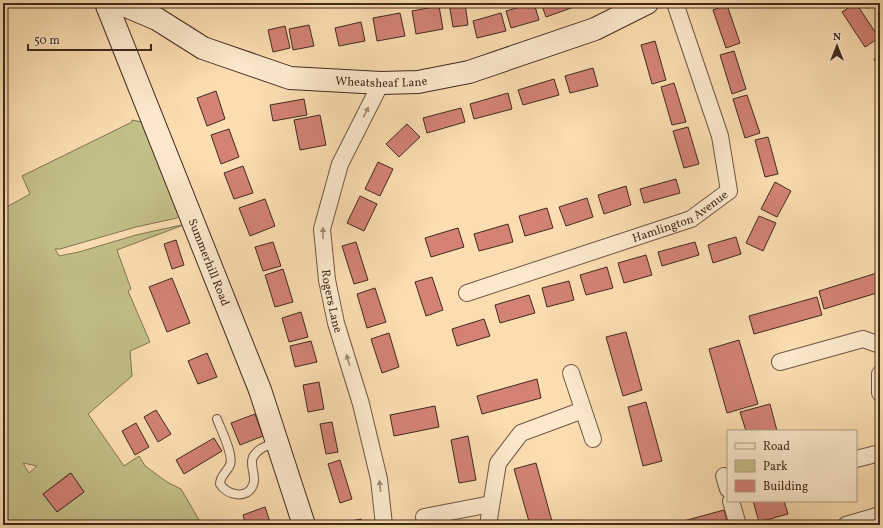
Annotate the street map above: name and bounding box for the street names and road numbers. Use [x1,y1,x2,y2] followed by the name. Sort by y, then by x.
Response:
[335,73,429,92] street label: Wheatsheaf Lane
[630,187,732,247] street label: Hamlington Avenue
[184,216,233,309] street label: Summerhill Road
[317,269,346,335] street label: Rogers Lane

